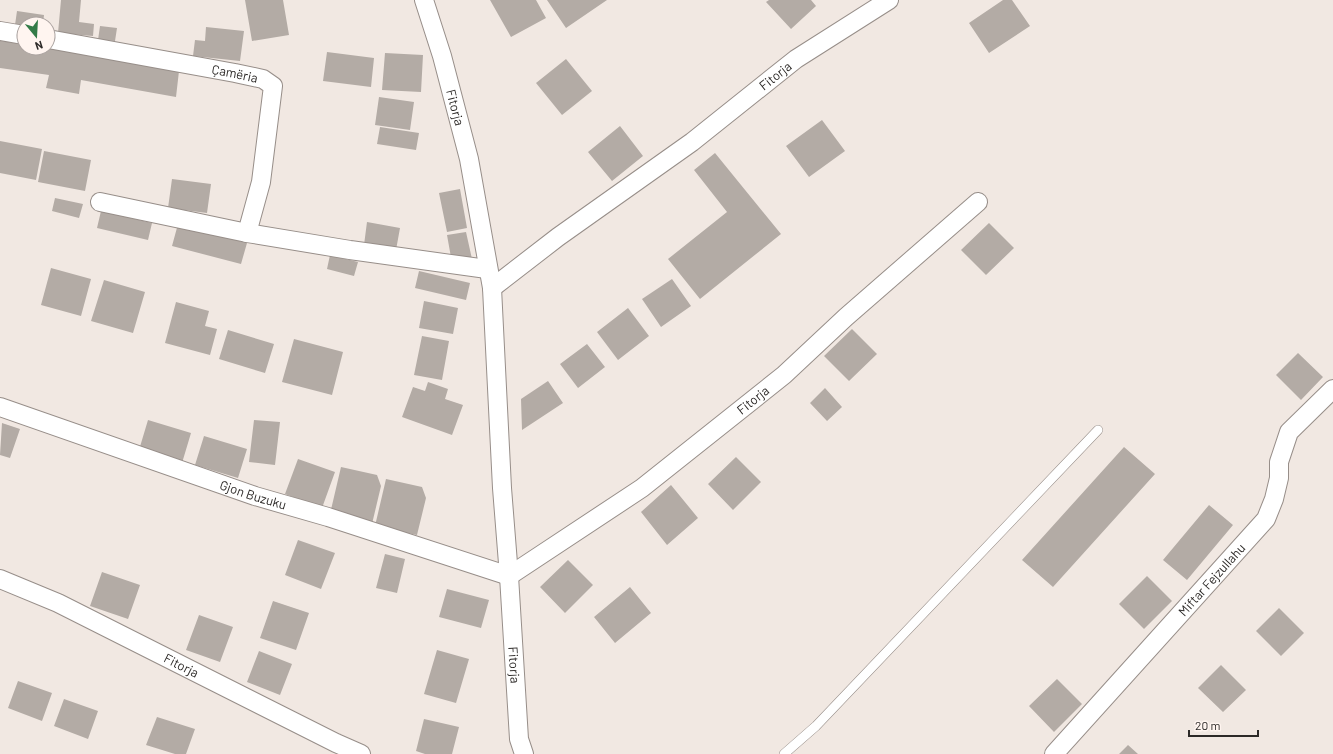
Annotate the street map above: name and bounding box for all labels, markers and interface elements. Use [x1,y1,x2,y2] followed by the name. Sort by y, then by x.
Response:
[16,16,56,56] north arrow
[34,39,45,53] text: N
[756,58,795,93] street label: Fitorja
[210,61,259,86] street label: Çamëria
[443,88,468,127] street label: Fitorja
[733,382,772,418] street label: Fitorja
[218,476,288,513] street label: Gjon Buzuku
[1175,540,1248,619] street label: Miftar Fejzullahu
[505,646,524,684] street label: Fitorja
[161,650,202,681] street label: Fitorja
[1189,712,1258,738] scale bar
[1195,718,1221,732] text: 20 m

